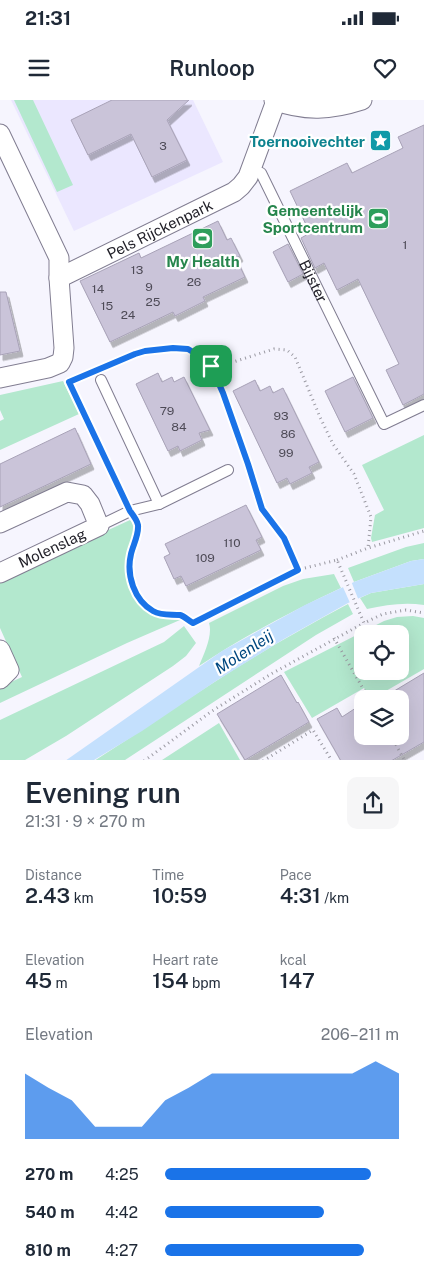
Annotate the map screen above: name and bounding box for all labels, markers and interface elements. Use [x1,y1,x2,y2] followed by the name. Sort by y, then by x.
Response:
[25,7,71,29] text: 21:31
[25,54,53,82] icon: menu
[371,54,399,82] icon: heart
[169,55,255,81] text: Runloop
[369,129,393,153] place icon: Toernooivechter
[249,133,365,150] place label: Toernooivechter
[159,139,167,153] house number: 3
[104,195,215,262] street label: Pels Rijckenpark
[262,202,363,236] place label: Gemeentelijk Sportcentrum
[367,207,391,231] sports icon: Gemeentelijk Sportcentrum
[191,226,215,250] sports icon: My Health
[403,238,407,252] house number: 1
[166,253,240,270] place label: My Health
[296,257,332,305] street label: Bijster
[131,263,143,277] house number: 13
[187,275,201,289] house number: 26
[145,280,153,294] house number: 9
[92,282,105,296] house number: 14
[146,295,161,309] house number: 25
[101,299,114,313] house number: 15
[121,308,136,322] house number: 24
[190,345,232,387] pin
[197,352,225,380] icon: arrive
[160,404,174,418] house number: 79
[274,409,288,423] house number: 93
[171,420,187,434] house number: 84
[280,427,296,441] house number: 86
[279,446,293,460] house number: 99
[16,525,88,571] street label: Molenslag
[223,536,241,550] house number: 110
[195,551,215,565] house number: 109
[354,625,409,745] map controls
[354,625,409,680] button: locate
[211,626,277,678] water label: Molenleij
[354,690,409,745] button: layers
[25,776,181,809] text: Evening run
[347,777,399,829] button: share
[25,812,145,831] text: 21:31 · 9 × 270 m
[25,867,82,883] text: Distance
[152,867,184,883] text: Time
[280,867,312,883] text: Pace
[25,883,70,908] text: 2.43
[152,883,207,908] text: 10:59
[280,883,321,908] text: 4:31
[70,890,94,906] text: km
[321,890,349,906] text: /km
[25,952,84,968] text: Elevation
[152,952,219,968] text: Heart rate
[280,952,307,968] text: kcal
[25,968,52,993] text: 45
[152,968,188,993] text: 154
[280,968,315,993] text: 147
[52,975,68,991] text: m
[188,975,221,991] text: bpm
[25,1025,93,1044] text: Elevation
[321,1025,399,1044] text: 206–211 m
[25,1165,73,1184] text: 270 m
[105,1165,139,1184] text: 4:25
[25,1203,75,1222] text: 540 m
[105,1203,138,1222] text: 4:42
[25,1241,71,1260] text: 810 m
[105,1241,138,1260] text: 4:27

